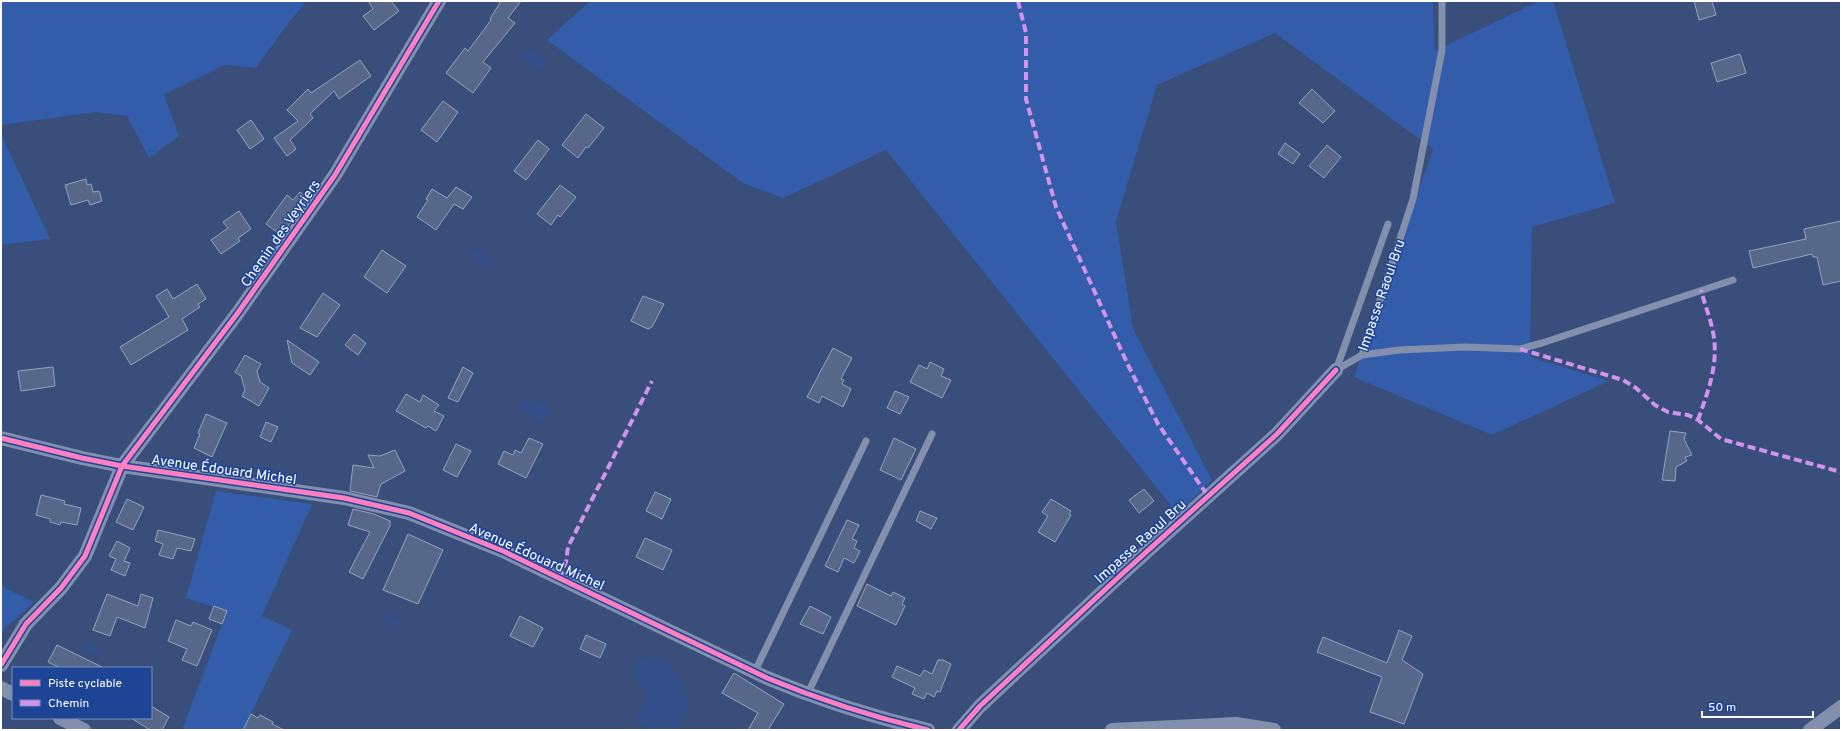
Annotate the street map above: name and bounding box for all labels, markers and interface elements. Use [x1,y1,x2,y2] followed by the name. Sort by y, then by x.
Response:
[238,177,325,291] street label: Chemin des Veyriers
[1355,237,1410,354] street label: Impasse Raoul Bru
[150,451,298,489] street label: Avenue Édouard Michel
[1092,497,1190,588] street label: Impasse Raoul Bru
[466,519,607,595] street label: Avenue Édouard Michel
[12,667,152,719] legend
[48,676,122,692] text: Piste cyclable
[1702,693,1813,719] scale bar
[48,696,89,712] text: Chemin
[1708,700,1736,716] text: 50 m

